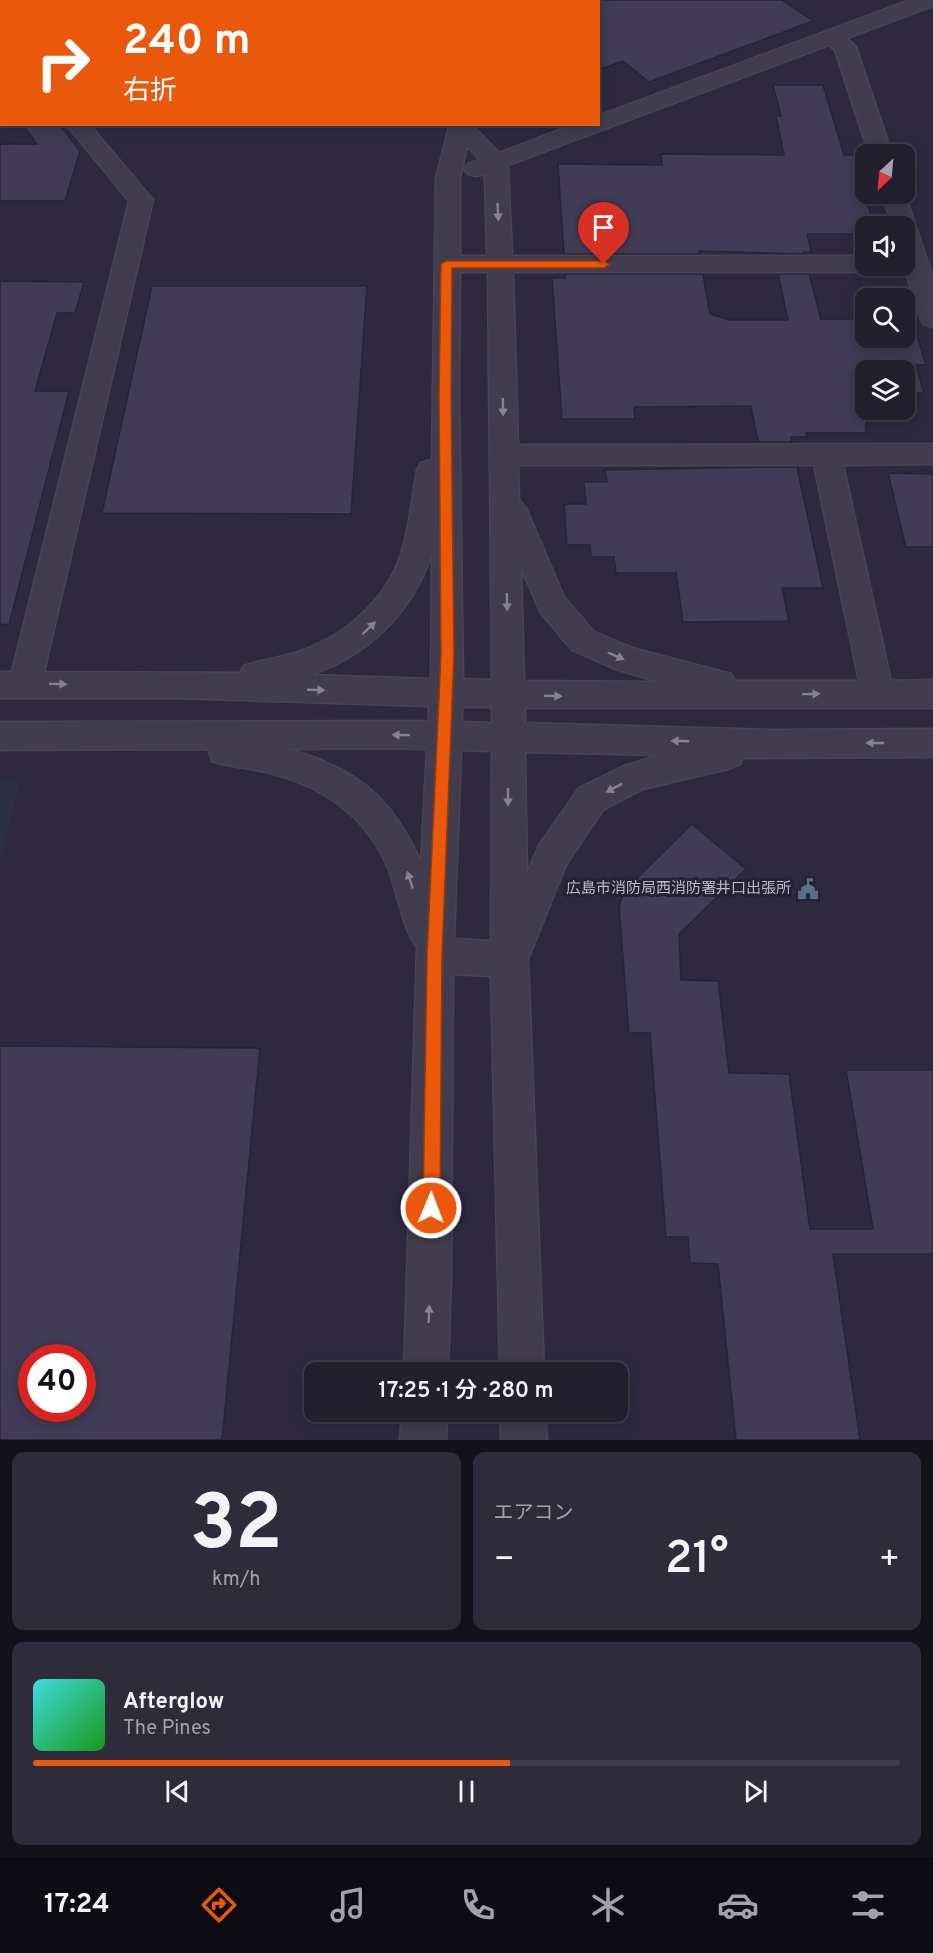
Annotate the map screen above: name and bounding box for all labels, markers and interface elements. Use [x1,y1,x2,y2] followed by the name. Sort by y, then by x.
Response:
[123,16,251,69] text: 240 m
[24,24,102,102] icon: right
[123,75,177,109] text: 右折
[855,144,915,204] north arrow
[855,144,915,420] map controls
[578,202,629,264] pin
[493,203,502,222] one-way arrow
[587,211,620,244] icon: arrive
[855,216,915,276] button: sound
[855,288,915,348] button: search
[855,360,915,420] button: layers
[498,397,508,416] one-way arrow
[502,592,512,611] one-way arrow
[361,621,375,635] one-way arrow
[607,651,624,660] one-way arrow
[49,679,68,689] one-way arrow
[307,686,326,695] one-way arrow
[802,689,821,699] one-way arrow
[544,691,563,701] one-way arrow
[391,730,410,739] one-way arrow
[670,736,689,746] one-way arrow
[865,738,884,748] one-way arrow
[605,783,622,792] one-way arrow
[503,787,513,806] one-way arrow
[405,871,414,889] one-way arrow
[796,877,820,901] public building icon: 広島市消防局西消防署井口出張所
[566,879,791,899] place label: 広島市消防局西消防署井口出張所
[399,1176,463,1240] position arrow
[424,1305,433,1324] one-way arrow
[18,1344,96,1422] speed limit sign: 40
[378,1378,554,1405] text: 17:25 · 1 分 · 280 m
[190,1478,283,1577] text: 32
[494,1501,574,1527] text: エアコン
[665,1532,729,1589] text: 21°
[494,1540,515,1582] text: −
[879,1540,900,1582] text: +
[212,1567,261,1593] text: km/h
[123,1689,224,1716] text: Afterglow
[123,1716,211,1742] text: The Pines
[161,1775,194,1808] icon: previous
[450,1775,483,1808] icon: pause
[739,1775,772,1808] icon: next
[198,1884,240,1926] icon: directions
[327,1884,369,1926] icon: music
[457,1884,499,1926] icon: phone
[587,1884,629,1926] icon: climate
[717,1884,759,1926] icon: car
[847,1884,889,1926] icon: filters
[44,1888,110,1922] text: 17:24

